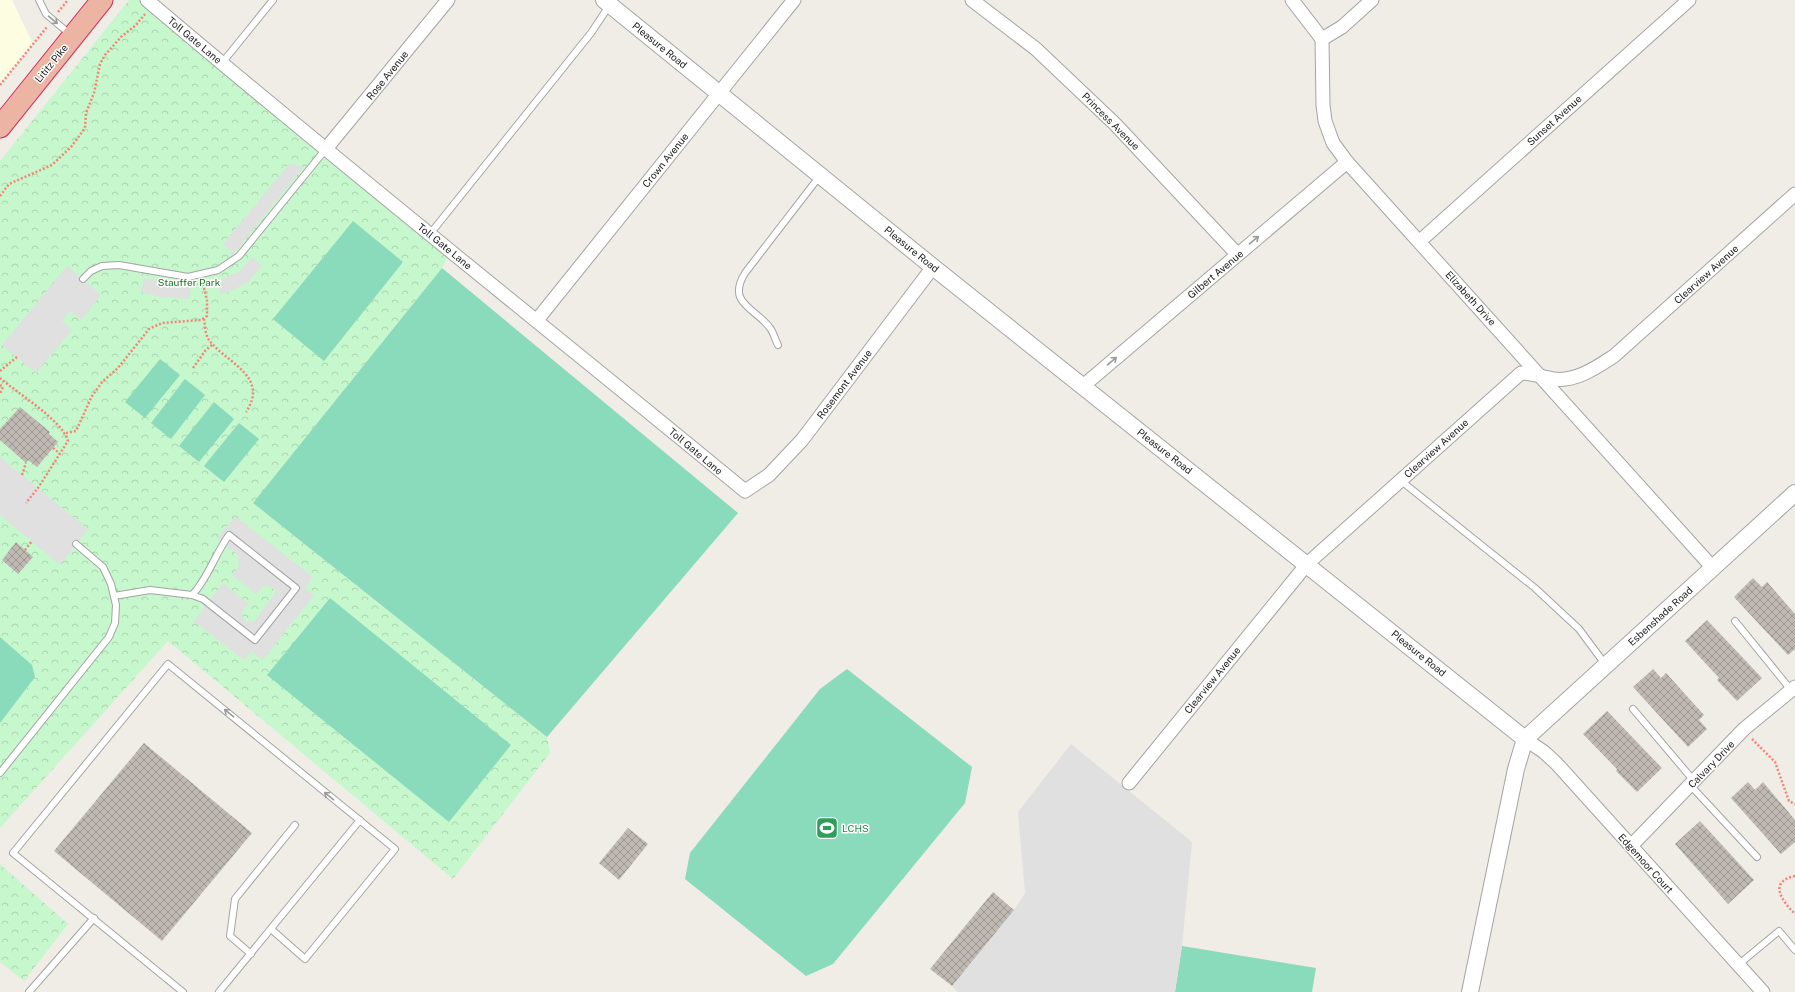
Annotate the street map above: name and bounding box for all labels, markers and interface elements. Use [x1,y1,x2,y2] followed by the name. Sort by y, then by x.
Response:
[166,14,224,66] street label: Toll Gate Lane
[48,16,59,25] one-way arrow
[630,19,690,71] street label: Pleasure Road
[32,41,70,85] street label: Lititz Pike
[364,48,411,102] street label: Rose Avenue
[1080,90,1143,153] street label: Princess Avenue
[1524,92,1584,148] street label: Sunset Avenue
[639,130,691,190] street label: Crown Avenue
[415,220,475,272] street label: Toll Gate Lane
[882,223,942,275] street label: Pleasure Road
[1249,236,1259,245] one-way arrow
[1671,242,1741,306] street label: Clearview Avenue
[1185,247,1246,301] street label: Gilbert Avenue
[1443,268,1499,328] street label: Elizabeth Drive
[158,276,221,288] park label: Stauffer Park
[814,347,874,421] street label: Rosemont Avenue
[1107,357,1118,366] one-way arrow
[1401,416,1471,480] street label: Clearview Avenue
[667,425,725,477] street label: Toll Gate Lane
[1135,426,1195,476] street label: Pleasure Road
[1625,584,1695,648] street label: Esbenshade Road
[1389,627,1449,679] street label: Pleasure Road
[1181,644,1243,716] street label: Clearview Avenue
[223,709,234,718] one-way arrow
[1685,738,1737,790] street label: Calvary Drive
[324,791,335,800] one-way arrow
[814,815,840,841] sports icon: LCHS
[842,822,869,834] place label: LCHS
[1616,831,1676,895] street label: Edgemoor Court

